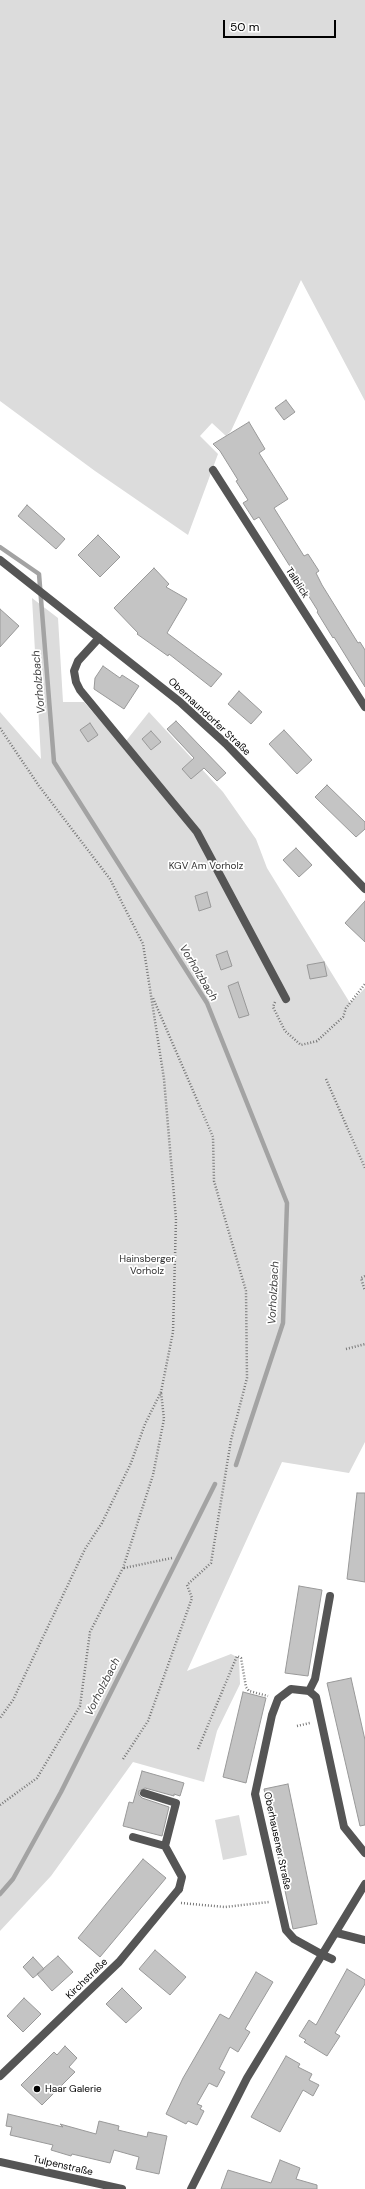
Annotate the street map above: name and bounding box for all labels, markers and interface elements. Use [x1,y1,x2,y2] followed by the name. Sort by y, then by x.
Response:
[225,12,338,38] scale bar
[230,19,259,35] text: 50 m
[283,565,311,601] street label: Talblick
[30,650,48,714] water label: Vorholzbach
[165,676,253,758] street label: Obernaundorfer Straße
[169,860,243,872] park label: KGV Am Vorholz
[176,942,220,1004] water label: Vorholzbach
[119,1253,175,1276] park label: Hainsberger Vorholz
[266,1261,282,1325] water label: Vorholzbach
[83,1656,123,1718] water label: Vorholzbach
[261,1791,293,1891] street label: Oberhausener Straße
[64,1956,110,2002] street label: Kirchstraße
[45,2083,102,2095] place label: Haar Galerie
[32,2084,42,2094] marker: Haar Galerie
[32,2153,94,2179] street label: Tulpenstraße

